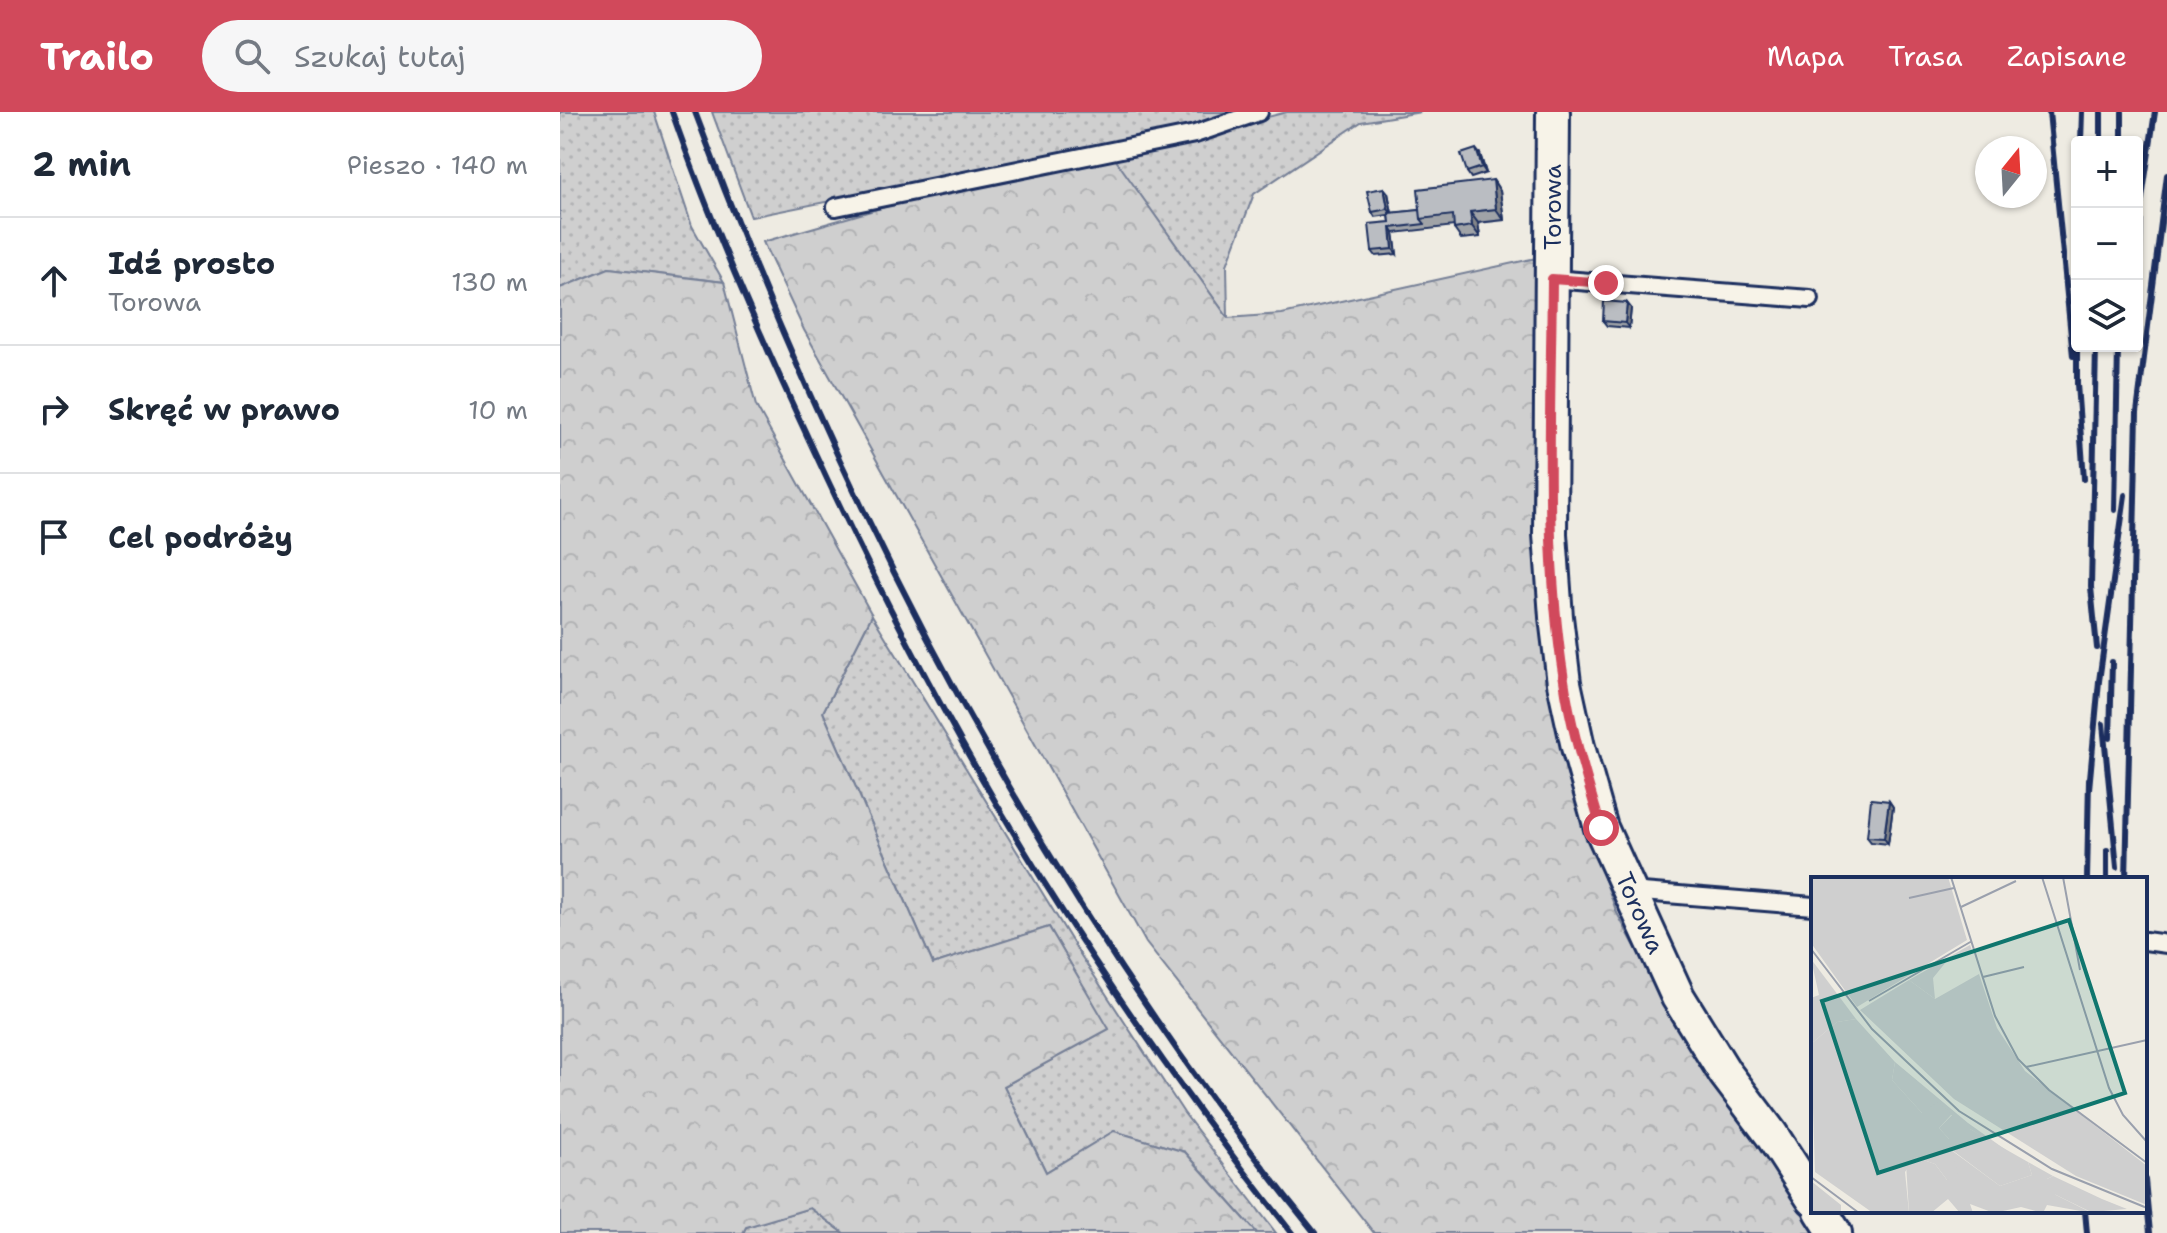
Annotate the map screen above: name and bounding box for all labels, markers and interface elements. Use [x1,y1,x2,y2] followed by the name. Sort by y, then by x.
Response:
[202,20,762,92] search box
[40,31,154,82] text: Trailo
[230,34,274,78] icon: search
[294,36,466,77] text: Szukaj tutaj
[1767,37,1844,75] text: Mapa
[1888,37,1963,75] text: Trasa
[2007,37,2127,75] text: Zapisane
[1975,136,2047,208] north arrow
[2071,136,2143,352] map controls
[2071,136,2143,208] button: +
[32,141,131,187] text: 2 min
[347,147,528,182] text: Pieszo · 140 m
[1537,164,1569,250] street label: Torowa
[2071,208,2143,280] button: −
[108,243,275,284] text: Idź prosto
[32,259,76,303] icon: ahead
[451,264,528,299] text: 130 m
[1588,265,1624,301] route end
[2071,280,2143,352] button: layers
[108,284,201,319] text: Torowa
[32,387,76,431] icon: right
[108,389,340,430] text: Skręć w prawo
[468,392,528,427] text: 10 m
[32,515,76,559] icon: arrive
[108,517,293,558] text: Cel podróży
[1583,810,1619,846] route start
[1608,867,1672,959] street label: Torowa
[1811,877,2147,1213] inset map

